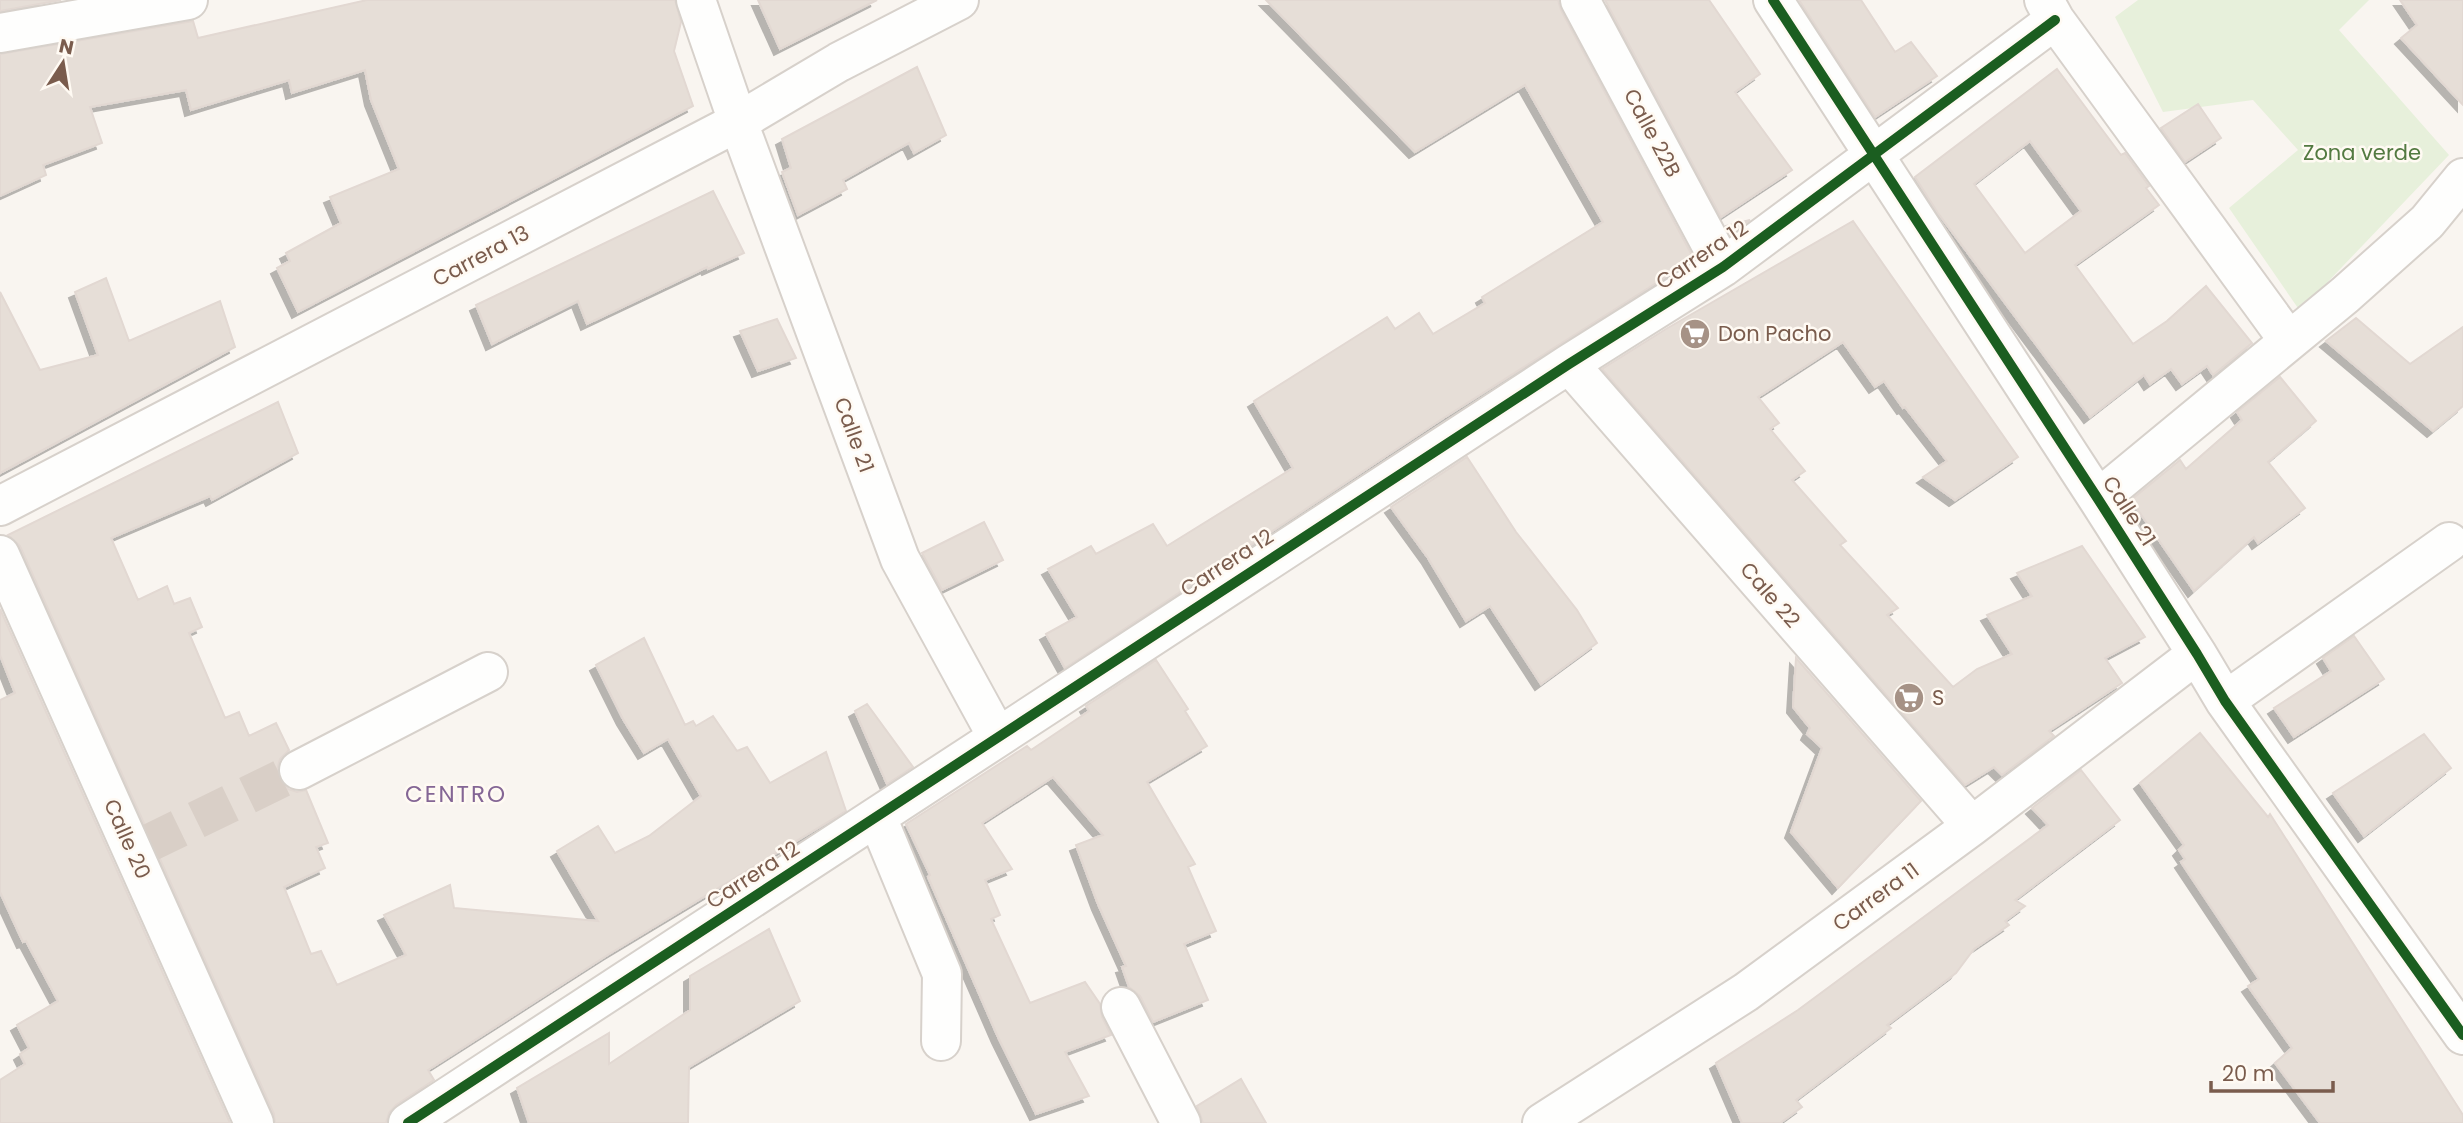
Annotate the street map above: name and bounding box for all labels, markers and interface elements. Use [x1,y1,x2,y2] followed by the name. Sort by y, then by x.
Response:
[28,28,98,98] north arrow
[57,32,76,62] text: N
[1617,83,1688,182] street label: Calle 22B
[2303,138,2421,167] park label: Zona verde
[1650,213,1754,296] street label: Carrera 12
[427,218,534,293] street label: Carrera 13
[1678,317,1712,351] supermarket icon: Don Pacho
[1718,319,1831,348] place label: Don Pacho
[827,393,881,477] street label: Calle 21
[2096,470,2163,551] street label: Calle 21
[1175,522,1279,603] street label: Carrera 12
[1734,556,1807,634] street label: Cale 22
[1892,681,1926,715] supermarket icon: S
[1932,683,1944,712] place label: S
[405,778,507,810] district label: CENTRO
[97,794,158,883] street label: Calle 20
[701,834,805,915] street label: Carrera 12
[1827,855,1925,938] street label: Carrera 11
[2211,1050,2334,1094] scale bar
[2222,1059,2275,1088] text: 20 m

